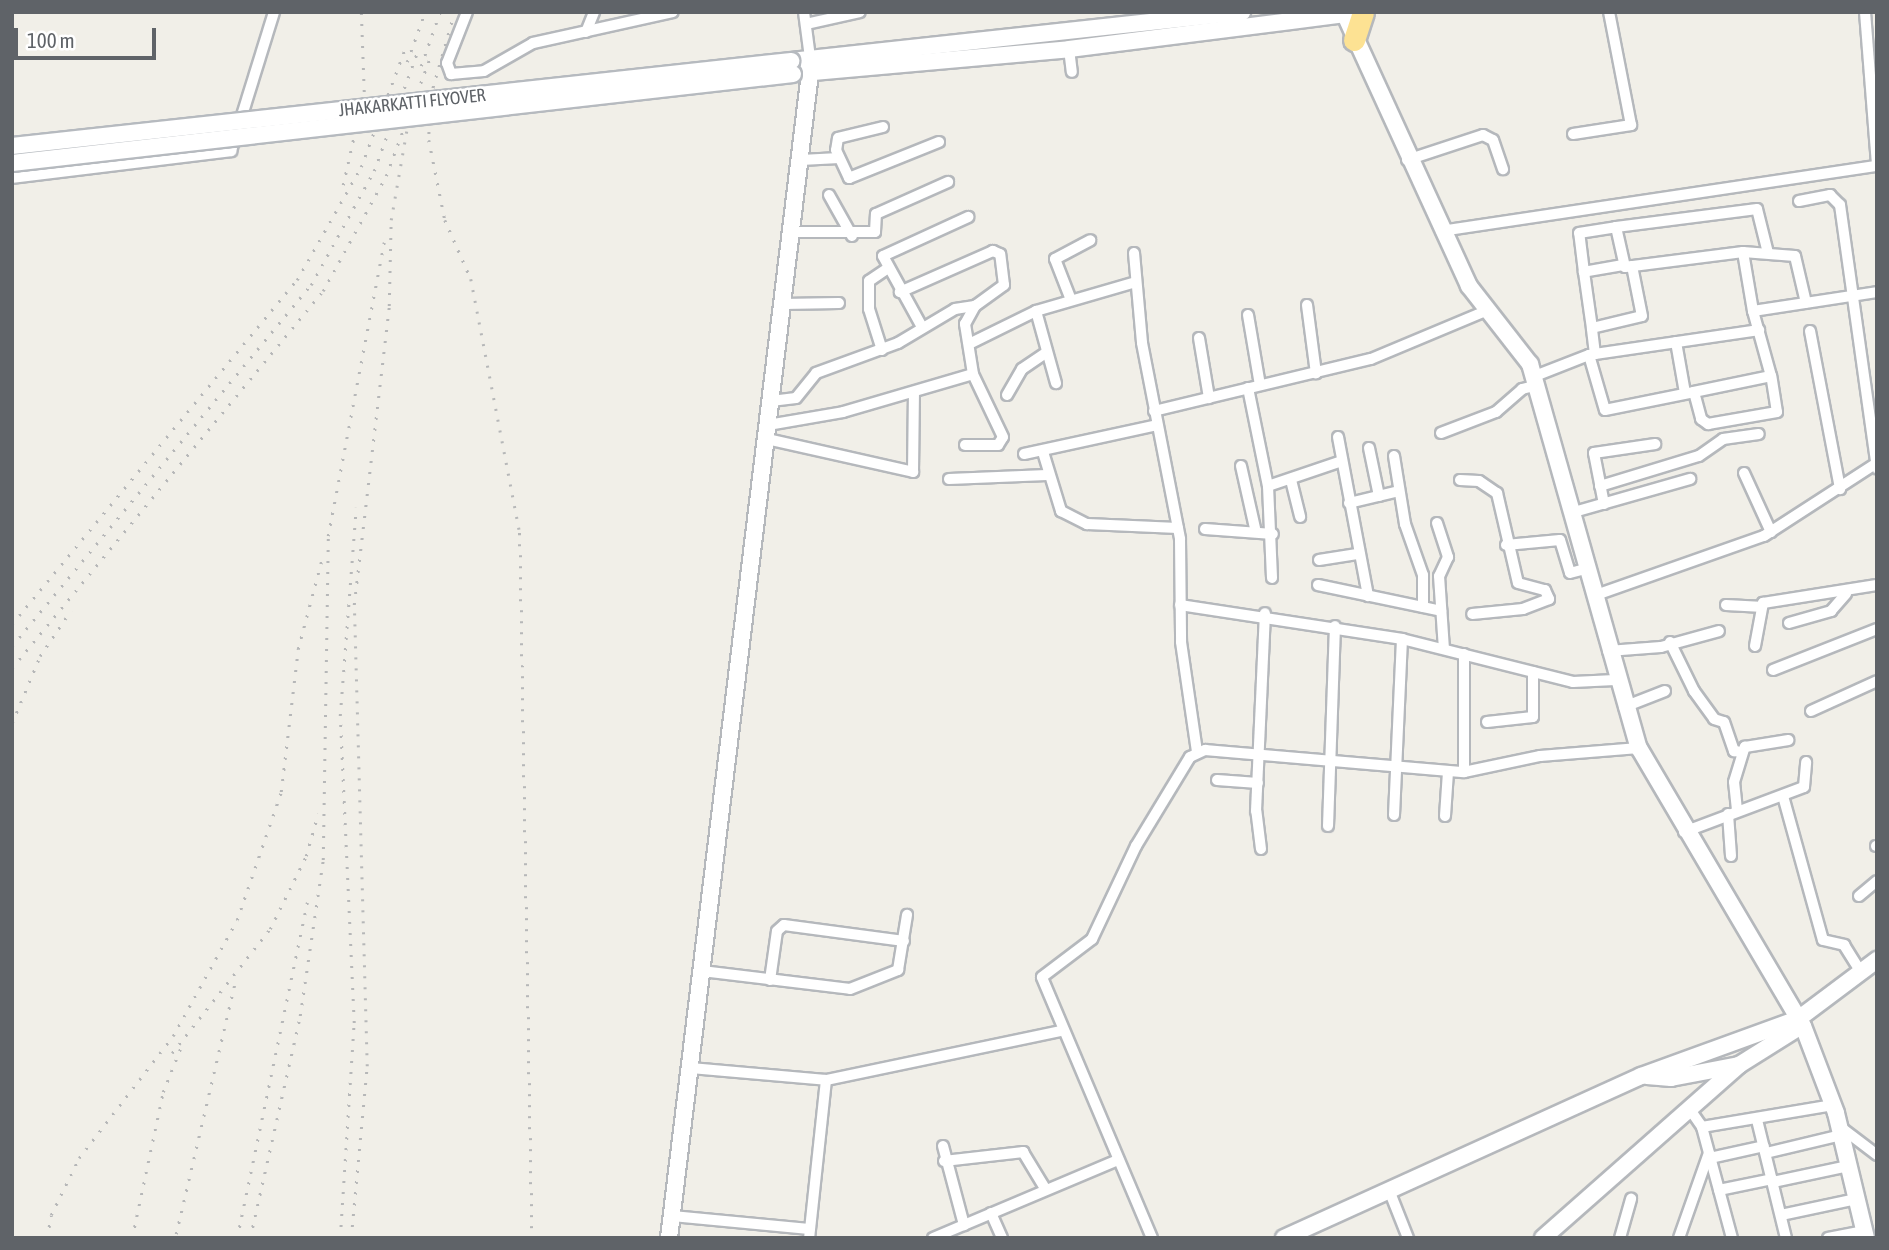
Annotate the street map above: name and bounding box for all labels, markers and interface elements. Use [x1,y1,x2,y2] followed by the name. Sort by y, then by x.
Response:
[18,14,159,58] scale bar
[27,28,75,52] text: 100 m
[337,85,487,121] street label: JHAKARKATTI FLYOVER

